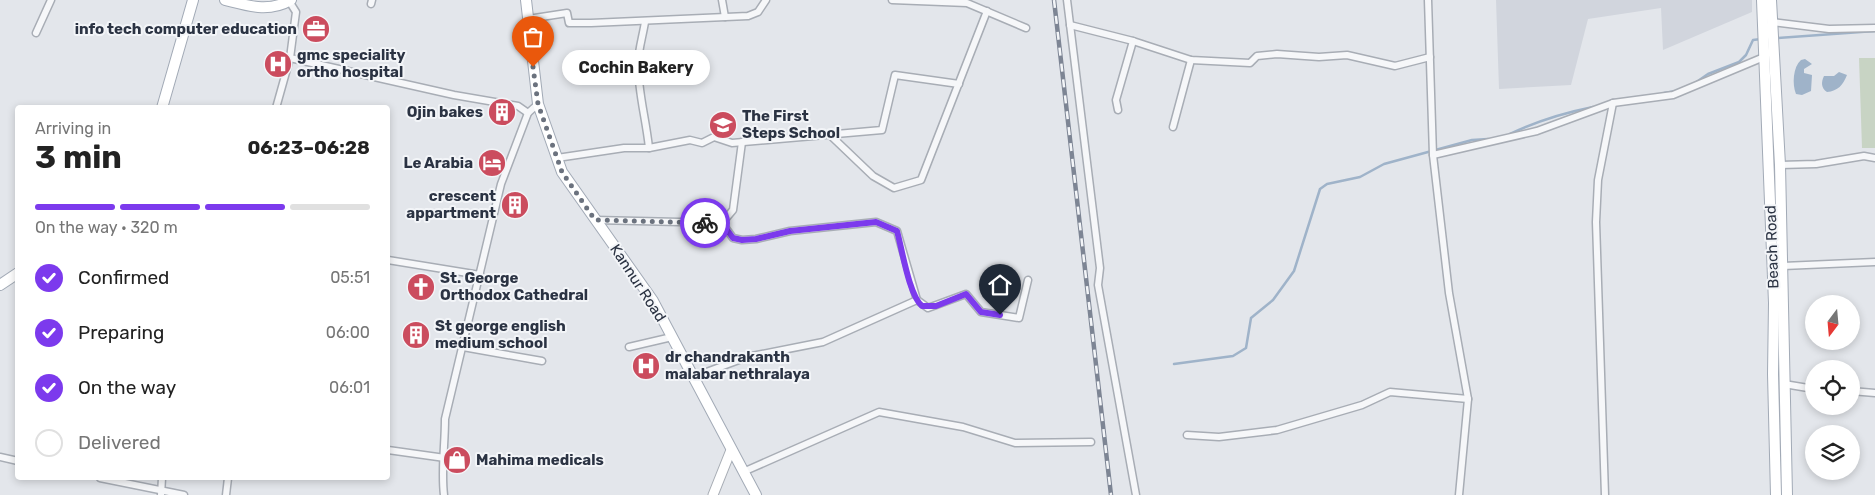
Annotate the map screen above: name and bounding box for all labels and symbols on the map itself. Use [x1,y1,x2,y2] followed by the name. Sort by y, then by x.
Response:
[301,14,331,44] office icon: info tech computer education
[512,16,554,67] pin
[75,20,297,38] place label: info tech computer education
[297,46,406,81] place label: gmc speciality ortho hospital
[263,49,293,79] hospital icon: gmc speciality ortho hospital
[563,50,710,84] callout: Cochin Bakery
[487,97,517,127] building icon: Ojin bakes
[407,103,483,121] place label: Ojin bakes
[742,107,840,142] place label: The First Steps School
[708,110,738,140] school or university icon: The First Steps School
[477,148,507,178] hotel icon: Le Arabia
[404,154,473,172] place label: Le Arabia
[406,187,496,222] place label: crescent appartment
[500,190,530,220] building icon: crescent appartment
[680,198,730,248] courier
[1762,205,1782,289] street label: Beach Road
[606,241,670,325] street label: Kannur Road
[979,264,1021,315] pin
[440,269,588,304] place label: St. George Orthodox Cathedral
[406,272,436,302] church icon: St. George Orthodox Cathedral
[1805,295,1860,350] north arrow
[435,317,566,352] place label: St george english medium school
[401,320,431,350] building icon: St george english medium school
[665,348,810,383] place label: dr chandrakanth malabar nethralaya
[631,351,661,381] hospital icon: dr chandrakanth malabar nethralaya
[442,445,472,475] shop icon: Mahima medicals
[476,451,604,469] place label: Mahima medicals

